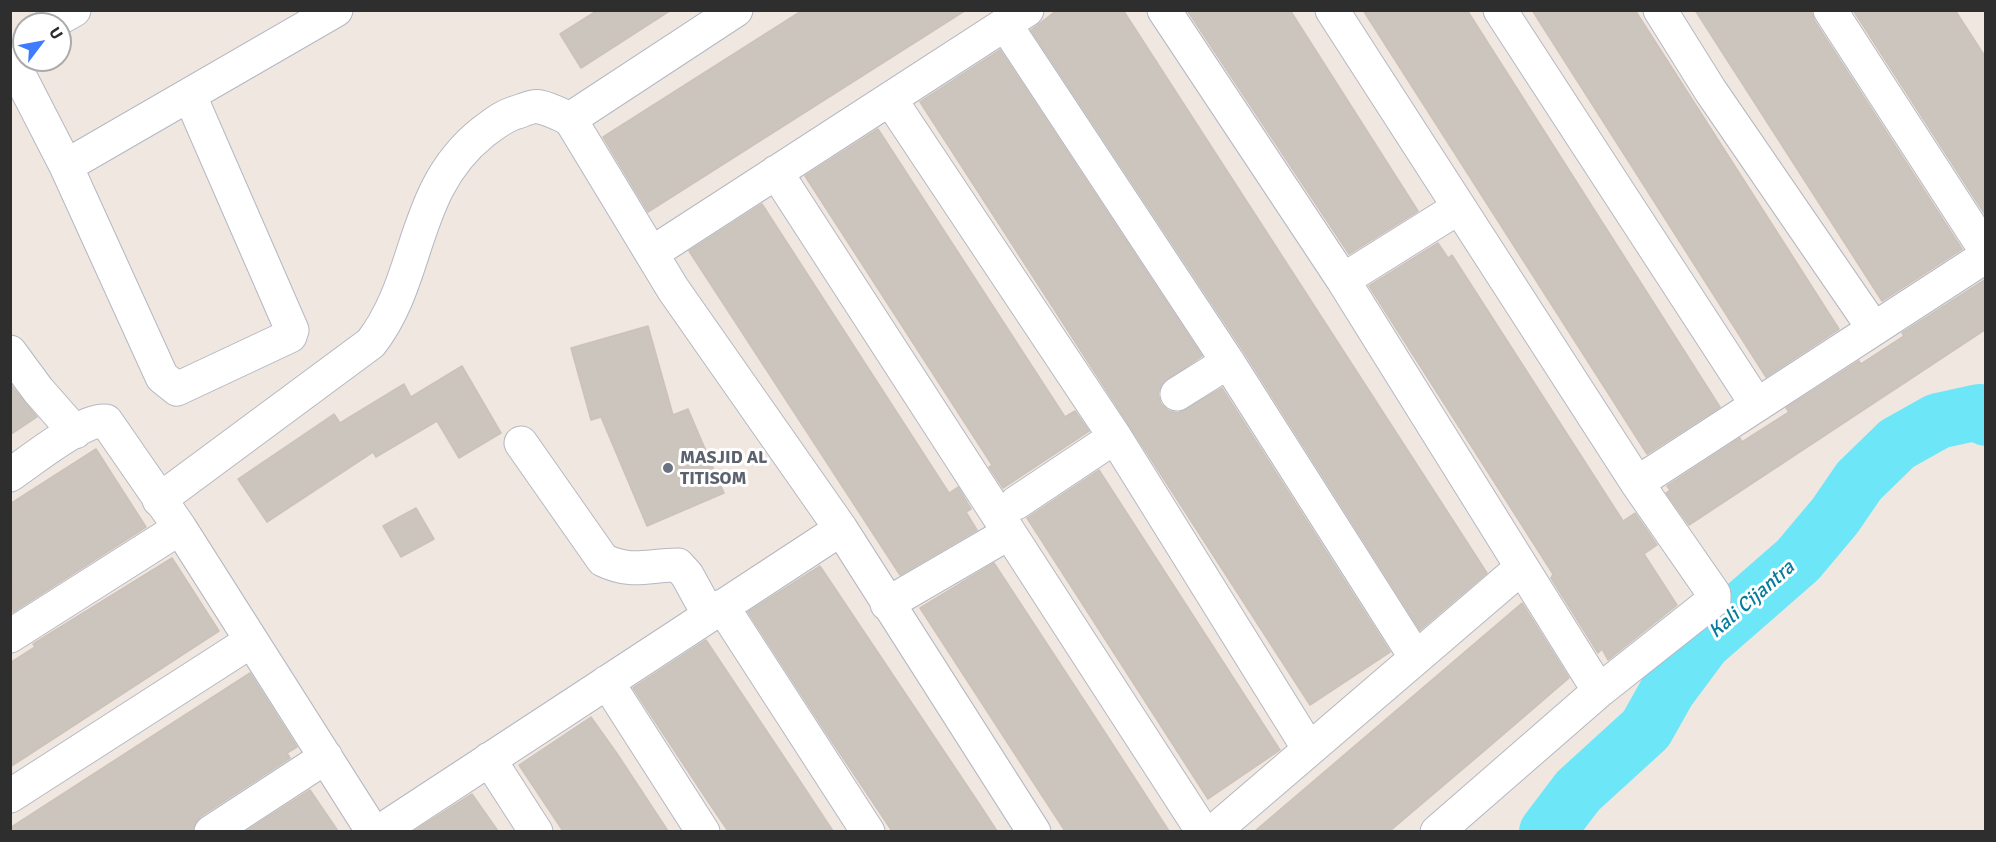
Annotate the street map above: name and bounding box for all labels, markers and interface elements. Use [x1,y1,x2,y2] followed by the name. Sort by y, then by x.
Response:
[12,12,72,72] north arrow
[44,24,67,43] text: U
[680,447,768,490] place label: MASJID AL TITISOM
[661,461,675,475] marker: MASJID AL TITISOM
[1704,556,1800,644] water label: Kali Cijantra

